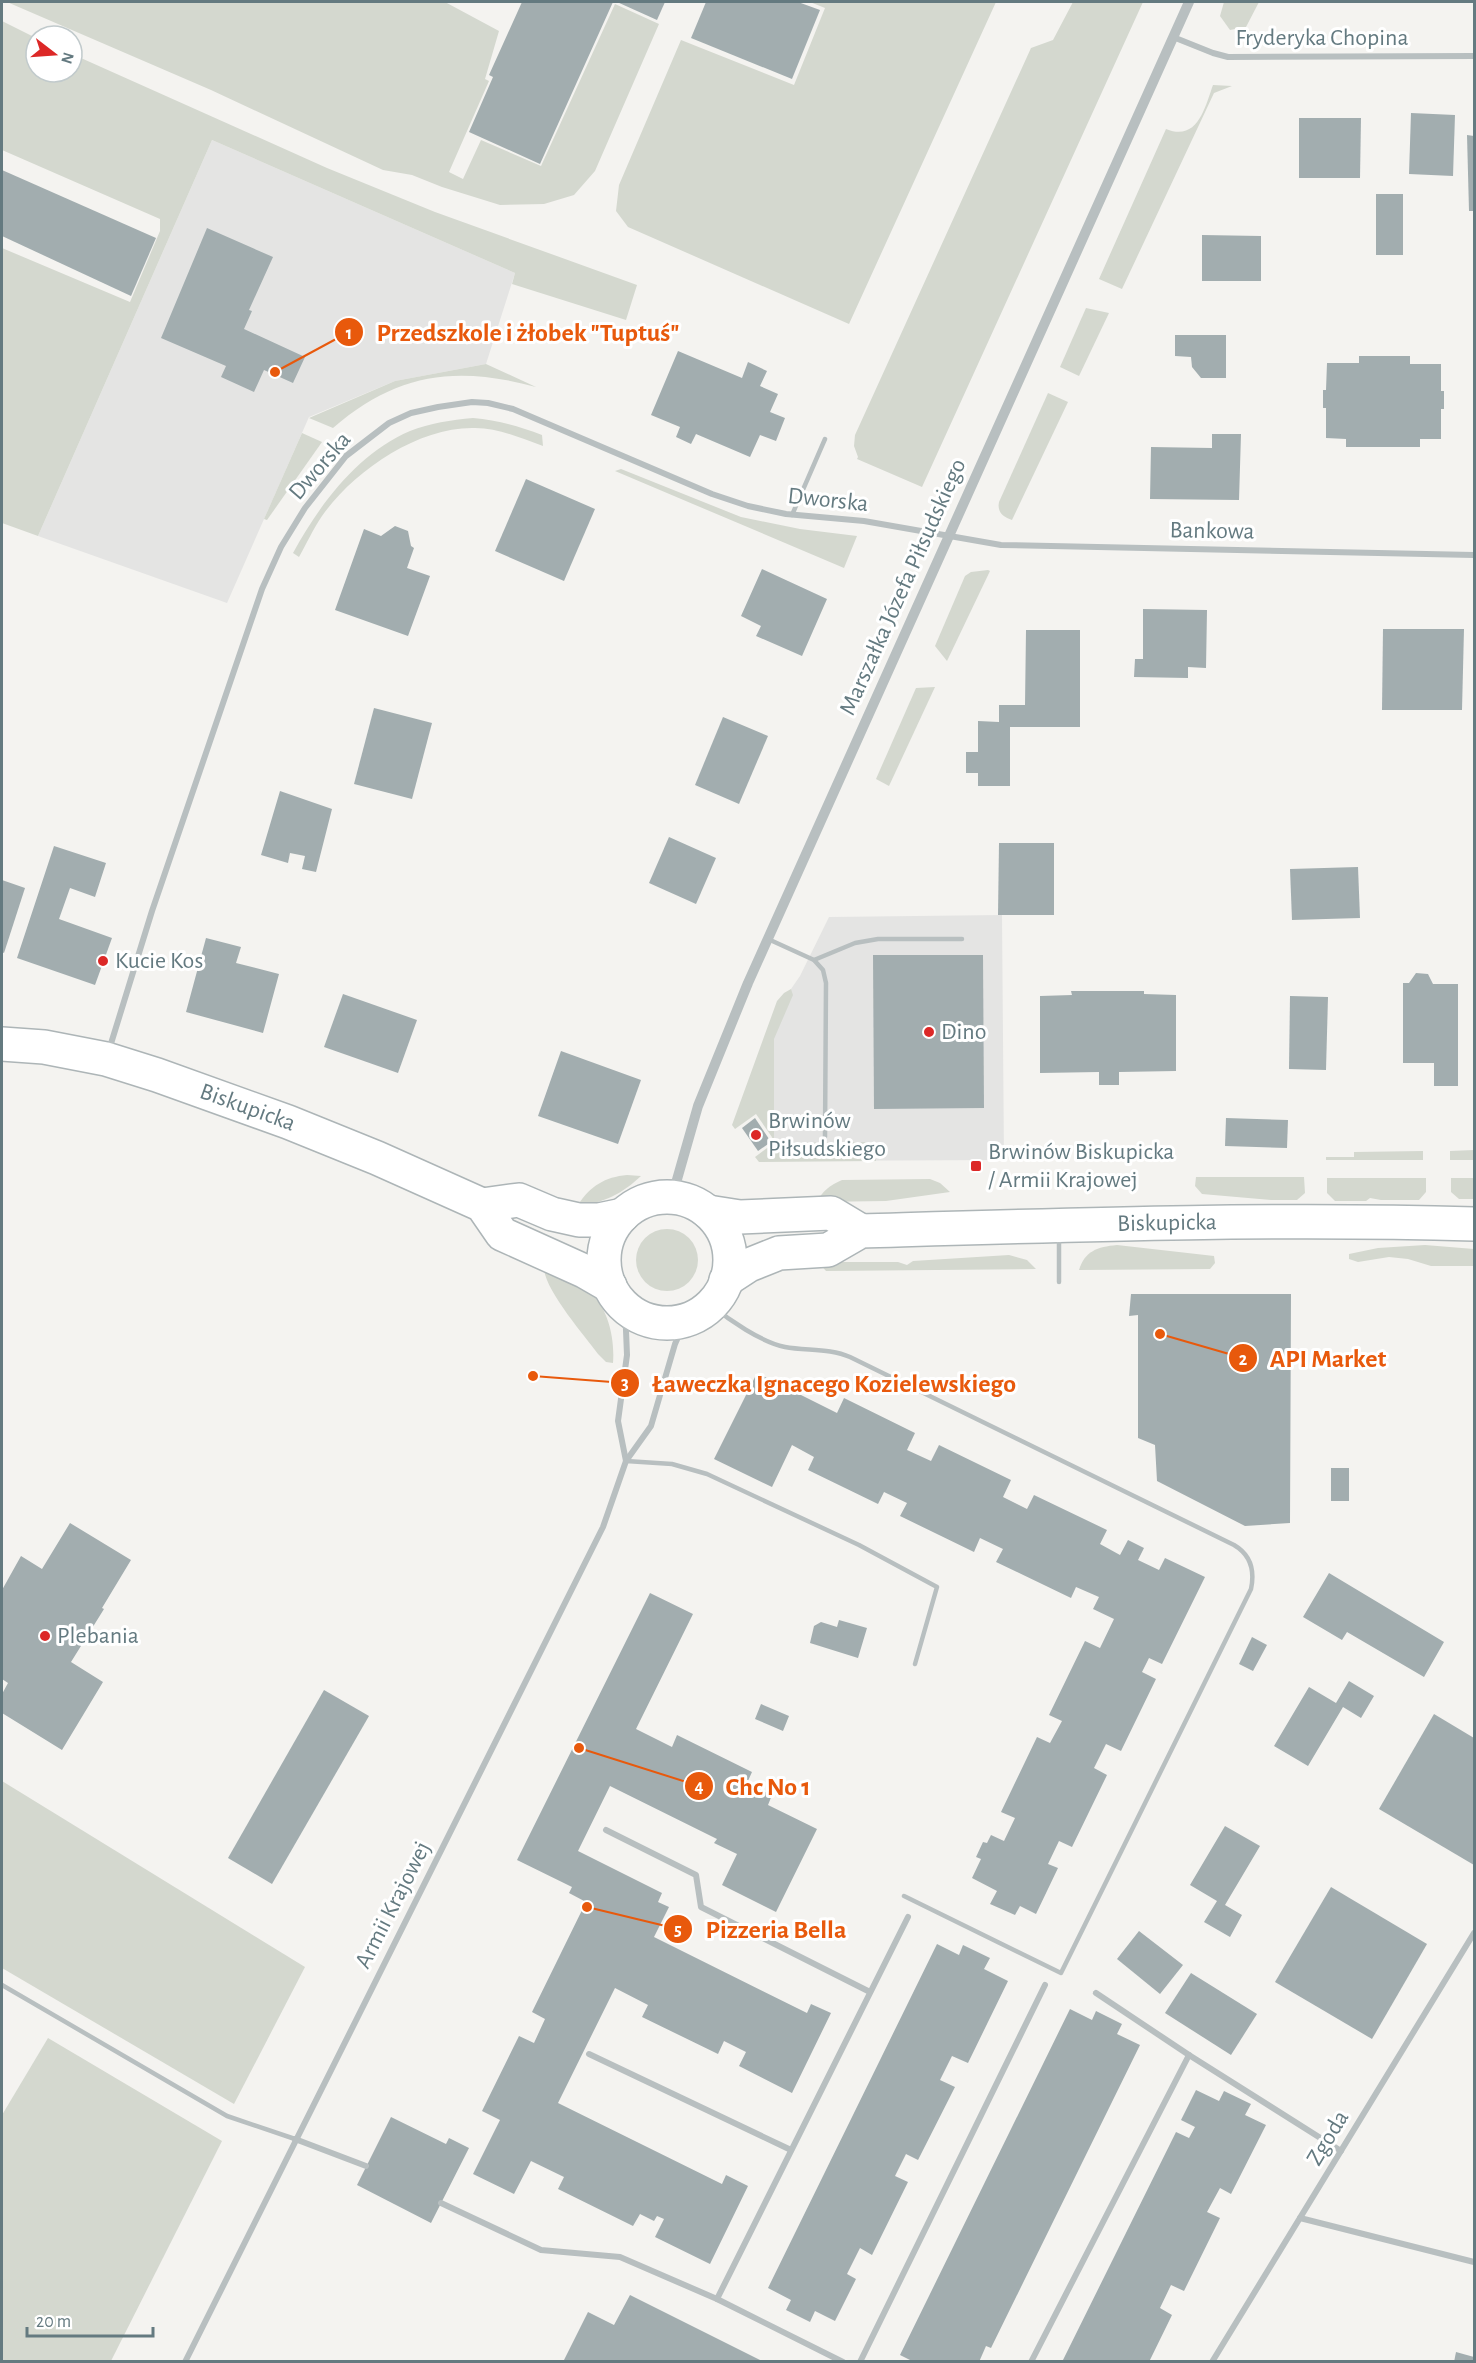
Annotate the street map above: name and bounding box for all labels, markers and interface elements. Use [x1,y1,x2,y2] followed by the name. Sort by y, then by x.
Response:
[24,24,84,84] north arrow
[1235,26,1409,50] street label: Fryderyka Chopina
[58,50,77,66] text: N
[334,310,691,354] callout: Przedszkole i żłobek "Tuptuś"
[376,320,680,346] text: Przedszkole i żłobek "Tuptuś"
[346,325,352,343] text: 1
[284,428,356,504] street label: Dworska
[836,455,970,719] street label: Marszałka Józefa Piłsudskiego
[786,484,870,516] street label: Dworska
[1169,518,1255,544] street label: Bankowa
[115,949,203,973] place label: Kucie Kos
[96,954,110,968] marker: Kucie Kos
[941,1020,986,1044] place label: Dino
[922,1025,936,1039] marker: Dino
[197,1079,299,1136] street label: Biskupicka
[768,1109,886,1161] place label: Brwinów Piłsudskiego
[749,1128,763,1142] marker: Brwinów Piłsudskiego
[988,1140,1174,1192] place label: Brwinów Biskupicka / Armii Krajowej
[969,1159,983,1173] marker: Brwinów Biskupicka / Armii Krajowej
[1117,1210,1217,1236] street label: Biskupicka
[1228,1336,1398,1380] callout: API Market
[1270,1346,1387,1372] text: API Market
[1239,1351,1248,1369] text: 2
[610,1361,1028,1405] callout: Ławeczka Ignacego Kozielewskiego
[651,1371,1016,1397] text: Ławeczka Ignacego Kozielewskiego
[621,1375,629,1393] text: 3
[57,1624,139,1648] place label: Plebania
[38,1629,52,1643] marker: Plebania
[684,1764,823,1808] callout: Chc No 1
[725,1774,811,1800] text: Chc No 1
[694,1778,704,1796] text: 4
[351,1838,435,1972] street label: Armii Krajowej
[663,1907,858,1951] callout: Pizzeria Bella
[706,1917,846,1943] text: Pizzeria Bella
[674,1921,682,1939] text: 5
[1302,2106,1354,2170] street label: Zgoda
[27,2300,153,2338] scale bar
[36,2313,71,2331] text: 20 m

